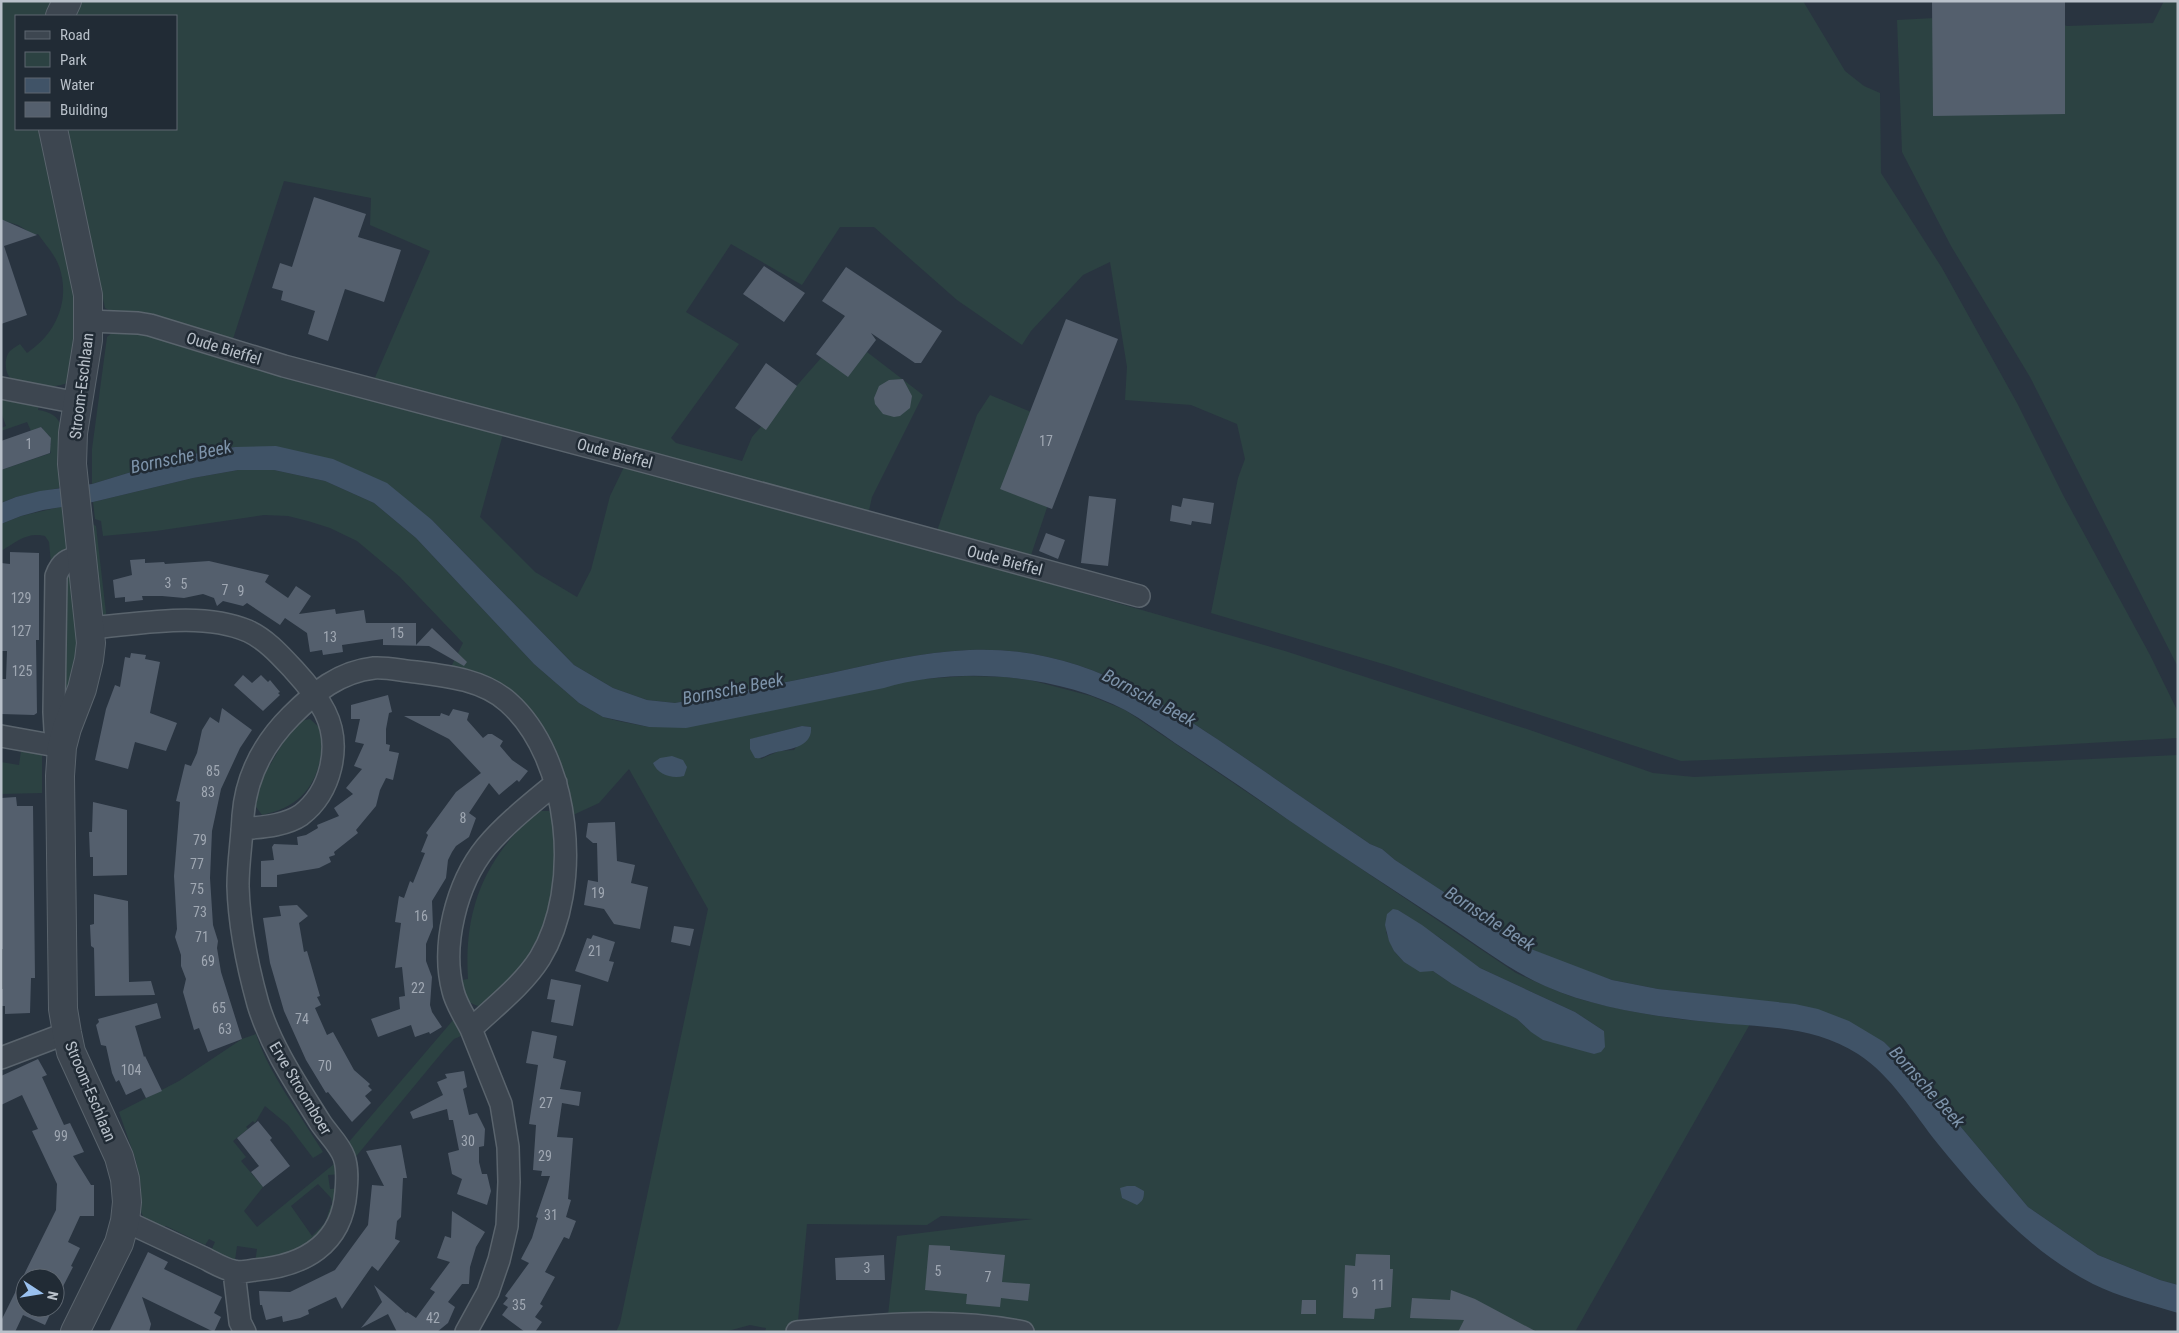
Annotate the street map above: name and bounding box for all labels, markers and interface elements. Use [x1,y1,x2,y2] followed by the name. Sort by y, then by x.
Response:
[15,15,178,130] legend
[60,26,90,44] text: Road
[60,51,87,69] text: Park
[60,76,95,94] text: Water
[60,101,108,119] text: Building
[184,328,264,369] street label: Oude Bieffel
[66,332,97,440] street label: Stroom-Eschlaan
[1039,433,1053,449] house number: 17
[575,434,655,473] street label: Oude Bieffel
[129,435,234,477] water label: Bornsche Beek
[26,436,32,452] house number: 1
[965,541,1045,580] street label: Oude Bieffel
[165,575,171,591] house number: 3
[181,576,188,592] house number: 5
[222,582,229,598] house number: 7
[238,583,244,599] house number: 9
[11,590,31,606] house number: 129
[11,623,31,639] house number: 127
[390,625,404,641] house number: 15
[323,629,337,645] house number: 13
[12,663,32,679] house number: 125
[1099,664,1200,731] water label: Bornsche Beek
[681,668,786,709] water label: Bornsche Beek
[206,763,220,779] house number: 85
[201,784,215,800] house number: 83
[460,810,467,826] house number: 8
[193,832,207,848] house number: 79
[190,856,204,872] house number: 77
[190,881,204,897] house number: 75
[1442,882,1540,956] water label: Bornsche Beek
[591,885,605,901] house number: 19
[193,904,207,920] house number: 73
[414,908,428,924] house number: 16
[195,929,209,945] house number: 71
[588,943,602,959] house number: 21
[201,953,215,969] house number: 69
[411,980,425,996] house number: 22
[212,1000,226,1016] house number: 65
[295,1011,309,1027] house number: 74
[218,1021,232,1037] house number: 63
[61,1038,120,1144] street label: Stroom-Eschlaan
[265,1038,336,1138] street label: Erve Stroomboer
[1885,1042,1970,1133] water label: Bornsche Beek
[318,1058,332,1074] house number: 70
[121,1062,141,1078] house number: 104
[539,1095,553,1111] house number: 27
[54,1128,68,1144] house number: 99
[461,1133,475,1149] house number: 30
[538,1148,552,1164] house number: 29
[544,1207,558,1223] house number: 31
[864,1260,870,1276] house number: 3
[935,1263,942,1279] house number: 5
[15,1268,65,1318] north arrow
[985,1269,992,1285] house number: 7
[1371,1277,1385,1293] house number: 11
[1352,1285,1358,1301] house number: 9
[44,1290,61,1302] text: N
[512,1297,526,1313] house number: 35
[426,1310,440,1326] house number: 42

